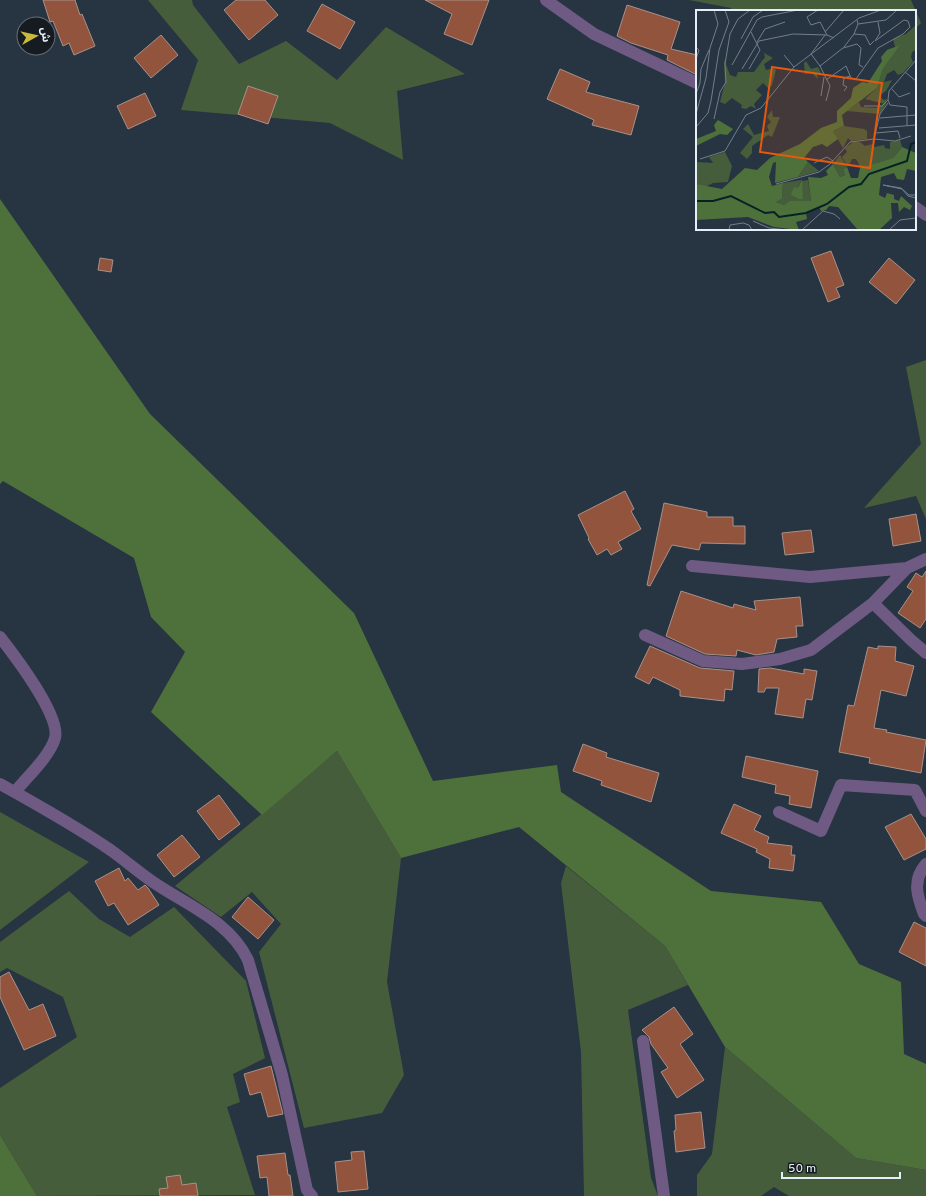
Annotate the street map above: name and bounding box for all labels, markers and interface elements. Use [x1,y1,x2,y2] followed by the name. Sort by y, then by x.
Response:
[696,10,916,230] inset map
[16,16,56,56] north arrow
[37,26,53,43] text: ش
[782,1154,900,1180] scale bar
[788,1161,816,1177] text: 50 m

